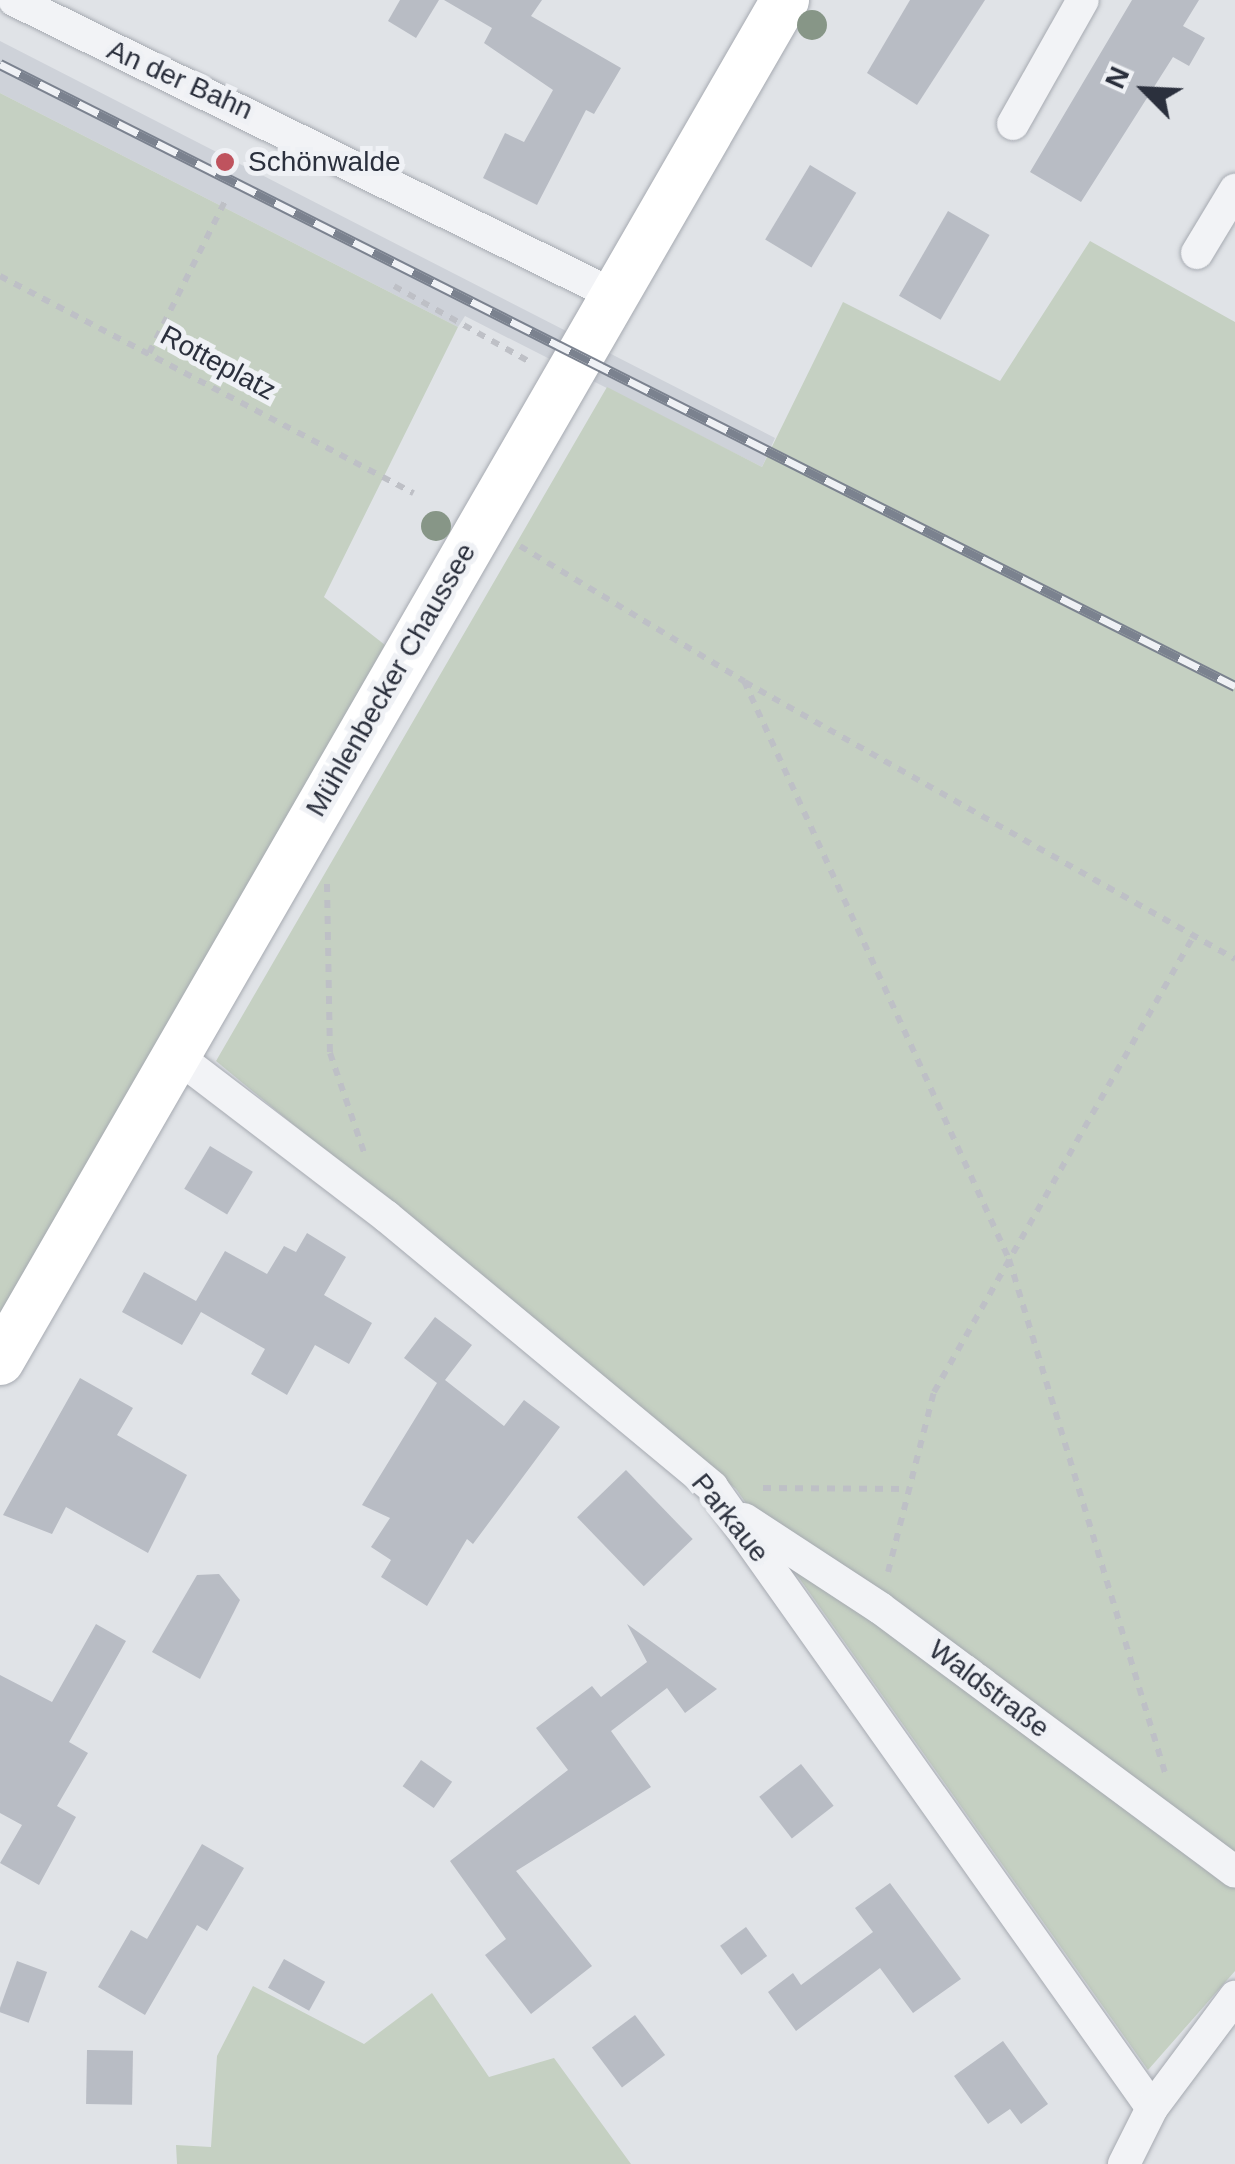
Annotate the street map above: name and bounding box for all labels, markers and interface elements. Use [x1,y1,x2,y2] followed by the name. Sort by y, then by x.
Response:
[102,33,258,127] street label: An der Bahn
[1095,40,1195,140] north arrow
[1099,62,1135,93] text: N
[248,145,401,179] place label: Schönwalde
[212,149,238,175] marker: Schönwalde
[154,319,282,407] street label: Rotteplatz
[299,537,483,823] street label: Mühlenbecker Chaussee
[684,1467,776,1569] street label: Parkaue
[922,1633,1056,1745] street label: Waldstraße

